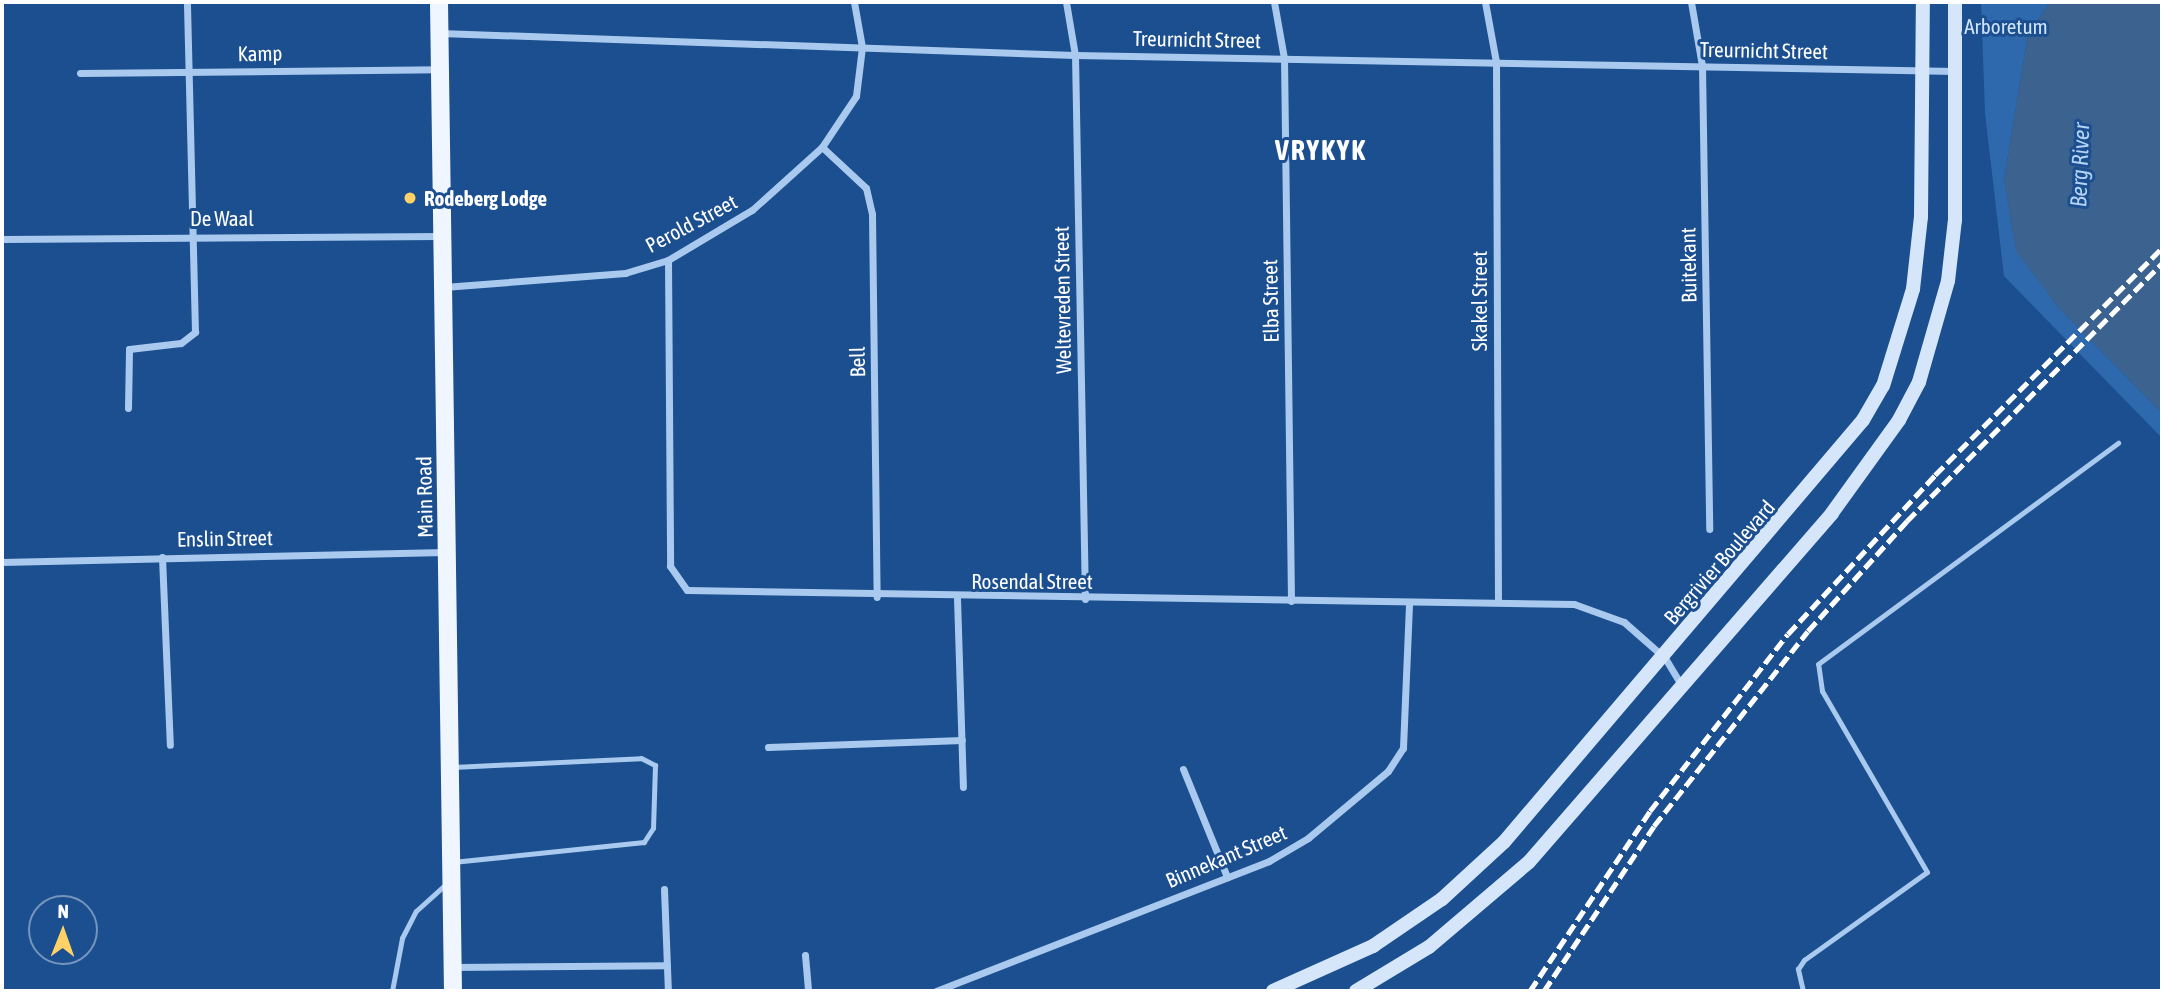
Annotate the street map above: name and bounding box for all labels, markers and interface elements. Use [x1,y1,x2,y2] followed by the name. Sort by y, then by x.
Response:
[1964,13,2048,39] park label: Arboretum
[1133,25,1261,53] street label: Treurnicht Street
[1700,36,1828,64] street label: Treurnicht Street
[237,40,283,66] street label: Kamp
[2065,122,2095,208] water label: Berg River
[1276,133,1366,167] district label: VRYKYK
[424,185,547,211] place label: Rodeberg Lodge
[641,188,741,258] street label: Perold Street
[402,190,418,206] marker: Rodeberg Lodge
[190,205,254,231] street label: De Waal
[1048,226,1076,374] street label: Weltevreden Street
[1675,227,1701,303] street label: Buitekant
[1466,251,1492,351] street label: Skakel Street
[1257,259,1283,343] street label: Elba Street
[844,346,870,378] street label: Bell
[411,456,437,538] street label: Main Road
[1658,495,1780,629] street label: Bergrivier Boulevard
[177,525,273,551] street label: Enslin Street
[971,568,1093,594] street label: Rosendal Street
[1162,819,1290,893] street label: Binnekant Street
[28,895,98,965] north arrow
[58,900,69,922] text: N

